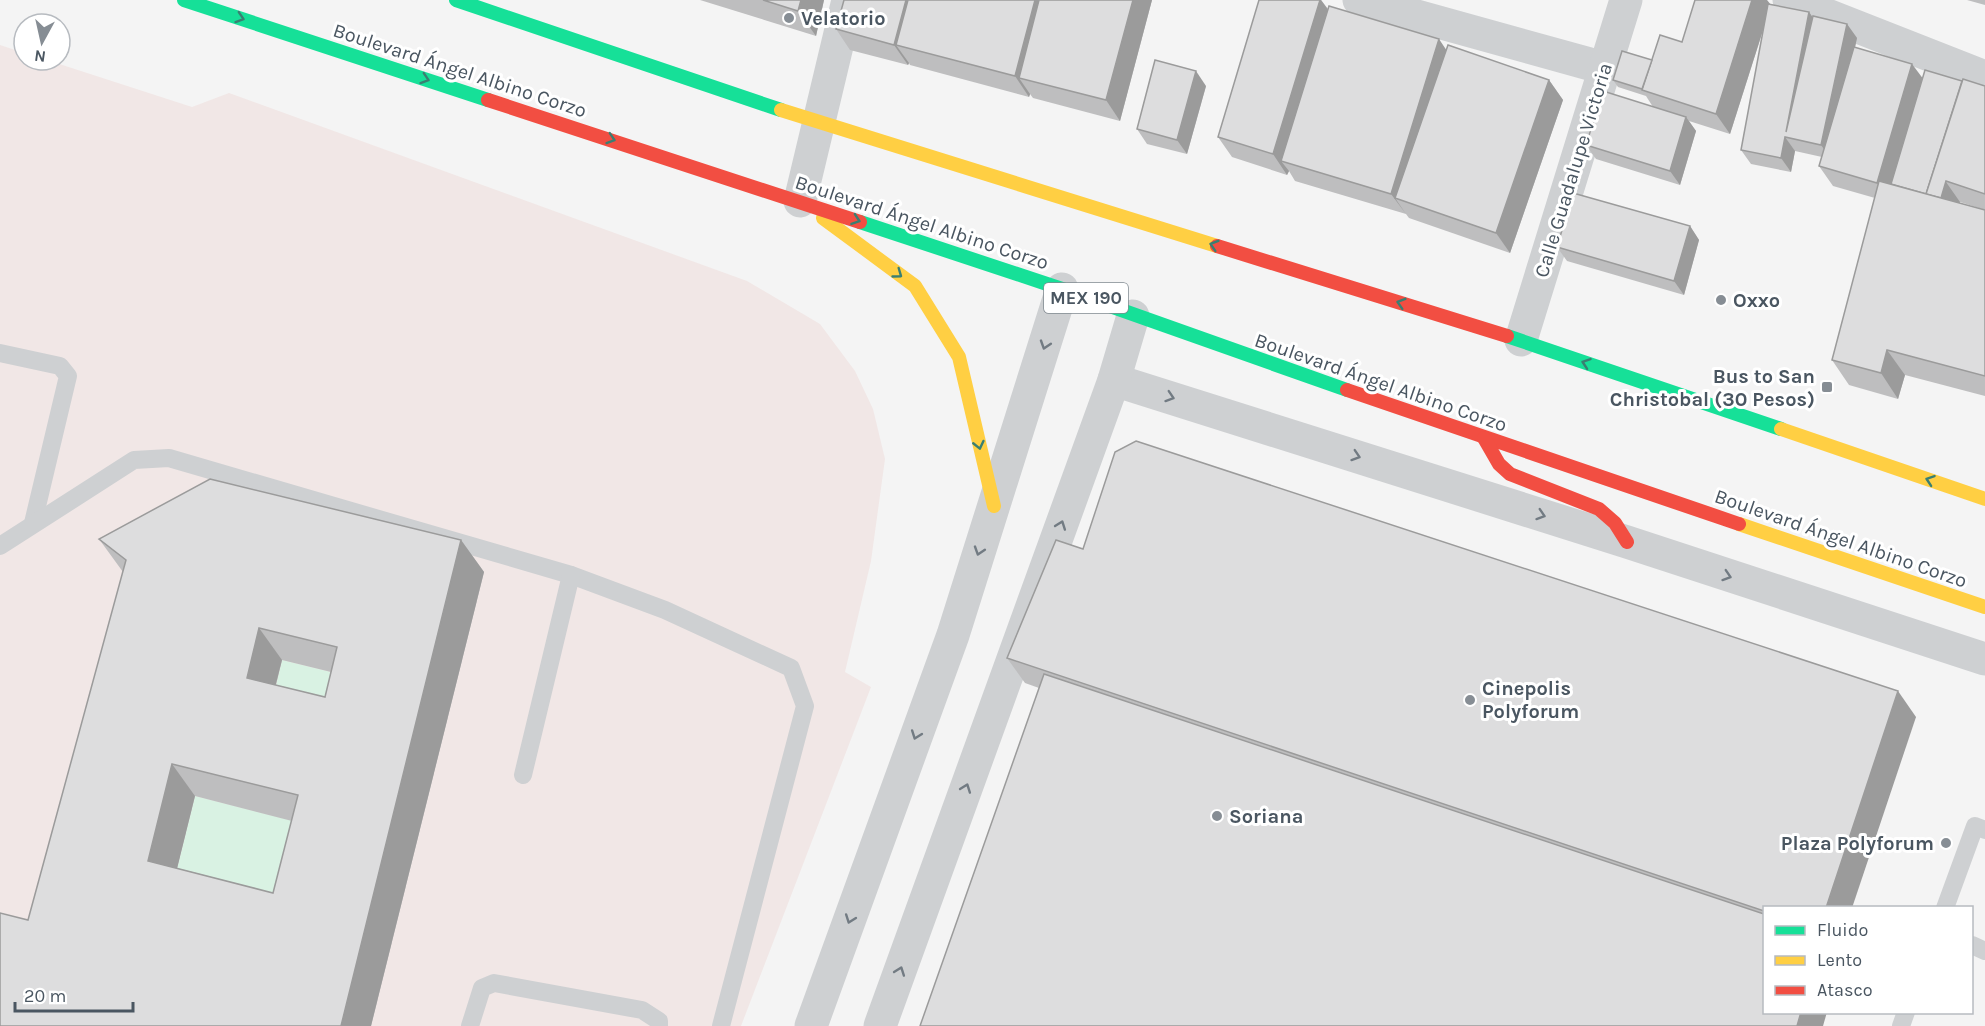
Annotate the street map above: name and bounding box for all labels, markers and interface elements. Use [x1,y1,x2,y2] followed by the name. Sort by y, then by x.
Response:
[801,7,886,30] place label: Velatorio
[234,11,245,23] one-way arrow
[782,11,796,25] marker: Velatorio
[12,12,72,72] north arrow
[330,18,590,122] street label: Boulevard Ángel Albino Corzo
[33,46,47,67] text: N
[1530,60,1617,280] street label: Calle Guadalupe Victoria
[419,72,430,84] one-way arrow
[605,132,616,145] one-way arrow
[792,170,1052,274] street label: Boulevard Ángel Albino Corzo
[850,213,861,225] one-way arrow
[1209,240,1220,253] one-way arrow
[891,266,902,277] one-way arrow
[1044,283,1128,313] road number: MEX 190
[1733,289,1780,312] place label: Oxxo
[1714,293,1728,307] marker: Oxxo
[1396,298,1406,310] one-way arrow
[1252,327,1510,437] street label: Boulevard Ángel Albino Corzo
[1040,339,1052,350] one-way arrow
[1581,357,1592,370] one-way arrow
[1610,365,1815,411] place label: Bus to San Christobal (30 Pesos)
[1820,380,1834,394] marker: Bus to San Christobal (30 Pesos)
[1164,390,1175,403] one-way arrow
[972,440,985,450] one-way arrow
[1350,449,1361,462] one-way arrow
[1925,475,1936,487] one-way arrow
[1712,483,1970,593] street label: Boulevard Ángel Albino Corzo
[1535,508,1546,520] one-way arrow
[1054,520,1067,531] one-way arrow
[974,545,987,556] one-way arrow
[1721,569,1732,581] one-way arrow
[1482,677,1579,723] place label: Cinepolis Polyforum
[1463,693,1477,707] marker: Cinepolis Polyforum
[911,729,924,740] one-way arrow
[959,783,972,794] one-way arrow
[1229,805,1303,828] place label: Soriana
[1210,809,1224,823] marker: Soriana
[1781,832,1934,855] place label: Plaza Polyforum
[1939,836,1953,850] marker: Plaza Polyforum
[1763,906,1973,1014] legend
[844,913,857,923] one-way arrow
[1817,919,1868,941] text: Fluido
[1817,949,1862,971] text: Lento
[892,966,905,977] one-way arrow
[15,975,134,1013] scale bar
[1817,979,1873,1001] text: Atasco
[24,985,66,1007] text: 20 m

